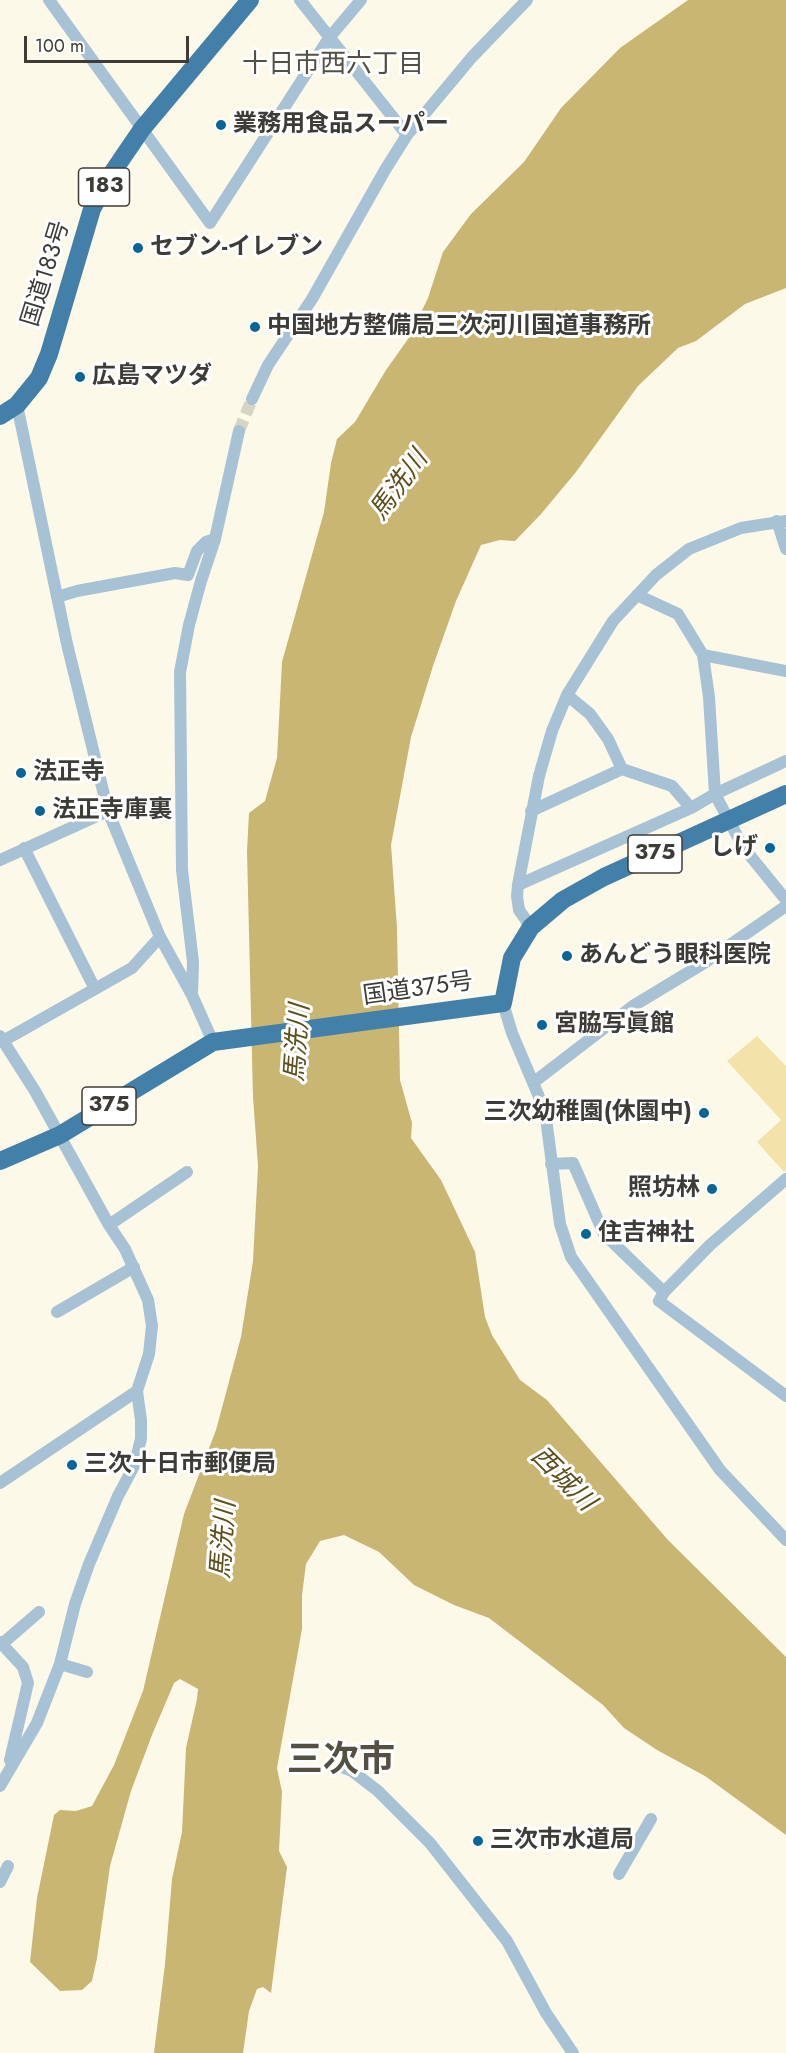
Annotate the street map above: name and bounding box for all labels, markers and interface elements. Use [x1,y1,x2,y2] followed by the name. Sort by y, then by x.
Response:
[27,24,192,62] scale bar
[35,33,84,59] text: 100 m
[242,50,424,82] district label: 十日市西六丁目
[233,111,449,139] place label: 業務用食品スーパー
[214,118,228,132] marker: 業務用食品スーパー
[78,168,130,206] road number: 183
[17,218,77,330] street label: 国道183号
[150,234,323,262] place label: セブン-イレブン
[131,241,145,255] marker: セブン-イレブン
[267,313,651,341] place label: 中国地方整備局三次河川国道事務所
[248,320,262,334] marker: 中国地方整備局三次河川国道事務所
[92,363,212,391] place label: 広島マツダ
[73,370,87,384] marker: 広島マツダ
[364,445,436,527] water label: 馬洗川
[33,759,105,787] place label: 法正寺
[14,766,28,780] marker: 法正寺
[52,797,172,825] place label: 法正寺庫裏
[33,804,47,818] marker: 法正寺庫裏
[710,834,758,862] place label: しげ
[628,835,682,873] road number: 375
[763,841,777,855] marker: しげ
[579,942,771,970] place label: あんどう眼科医院
[560,949,574,963] marker: あんどう眼科医院
[361,968,475,1012] street label: 国道375号
[281,1003,317,1083] water label: 馬洗川
[554,1011,674,1039] place label: 宮脇写眞館
[535,1018,549,1032] marker: 宮脇写眞館
[82,1087,136,1125] road number: 375
[484,1099,692,1127] place label: 三次幼稚園(休園中)
[697,1106,711,1120] marker: 三次幼稚園(休園中)
[628,1175,700,1203] place label: 照坊林
[705,1182,719,1196] marker: 照坊林
[598,1220,694,1248] place label: 住吉神社
[579,1227,593,1241] marker: 住吉神社
[523,1441,601,1519] water label: 西城川
[84,1451,276,1479] place label: 三次十日市郵便局
[65,1458,79,1472] marker: 三次十日市郵便局
[207,1500,243,1580] water label: 馬洗川
[287,1740,395,1784] district label: 三次市
[490,1827,634,1855] place label: 三次市水道局
[471,1834,485,1848] marker: 三次市水道局

